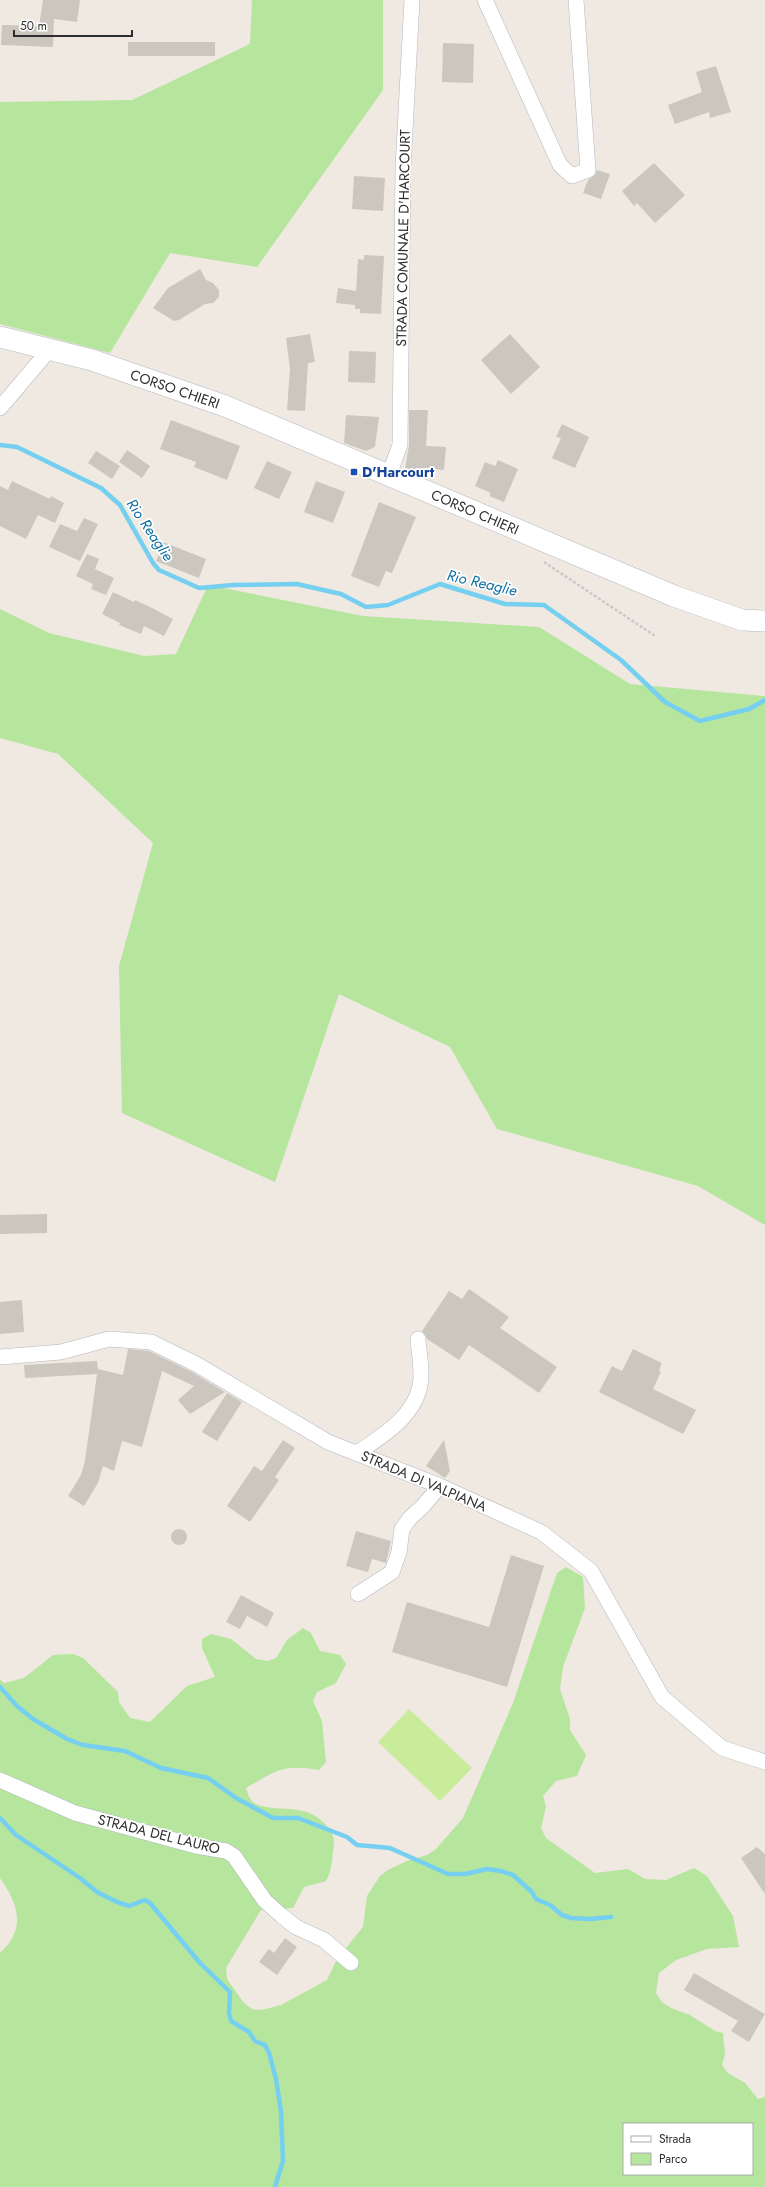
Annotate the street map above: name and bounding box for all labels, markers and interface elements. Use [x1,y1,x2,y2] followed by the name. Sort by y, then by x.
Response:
[14,12,132,38] scale bar
[20,17,47,35] text: 50 m
[391,129,415,347] street label: STRADA COMUNALE D'HARCOURT
[128,364,222,414] street label: CORSO CHIERI
[362,462,435,482] place label: D'Harcourt
[349,467,359,477] marker: D'Harcourt
[428,485,522,539] street label: CORSO CHIERI
[121,494,179,566] water label: Rio Reaglie
[445,564,520,602] water label: Rio Reaglie
[358,1445,491,1517] street label: STRADA DI VALPIANA
[96,1809,222,1859] street label: STRADA DEL LAURO
[623,2123,753,2175] legend
[659,2130,691,2148] text: Strada
[659,2150,688,2168] text: Parco

